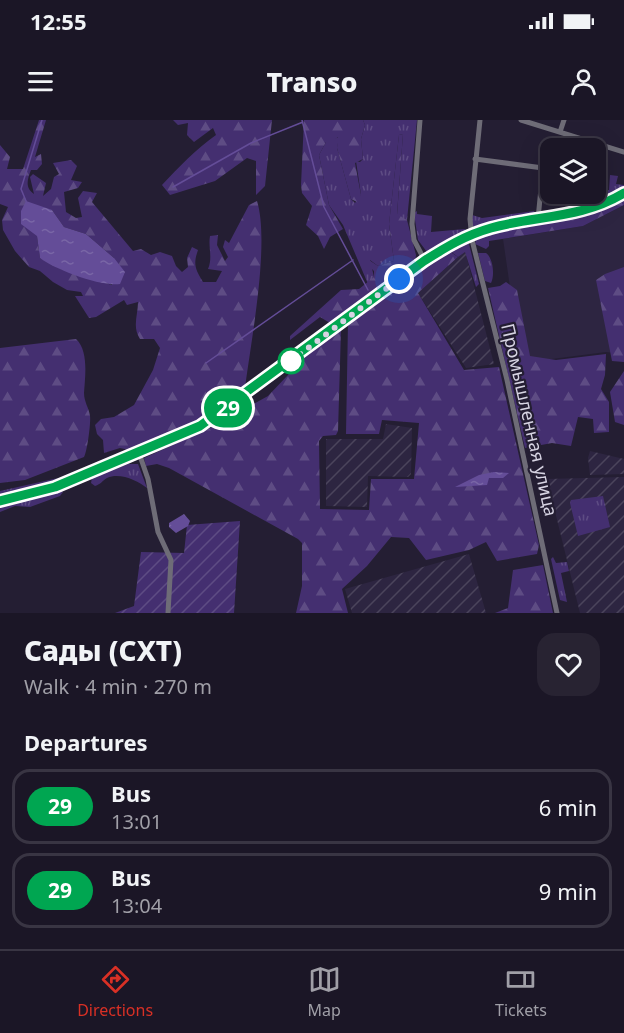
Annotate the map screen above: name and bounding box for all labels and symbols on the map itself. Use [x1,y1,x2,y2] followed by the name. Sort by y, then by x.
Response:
[384,264,414,294] your location
[496,321,564,519] street label: Промышленная улица
[278,348,304,374] unlabelled marker
[201,388,255,428] line badge: 29

